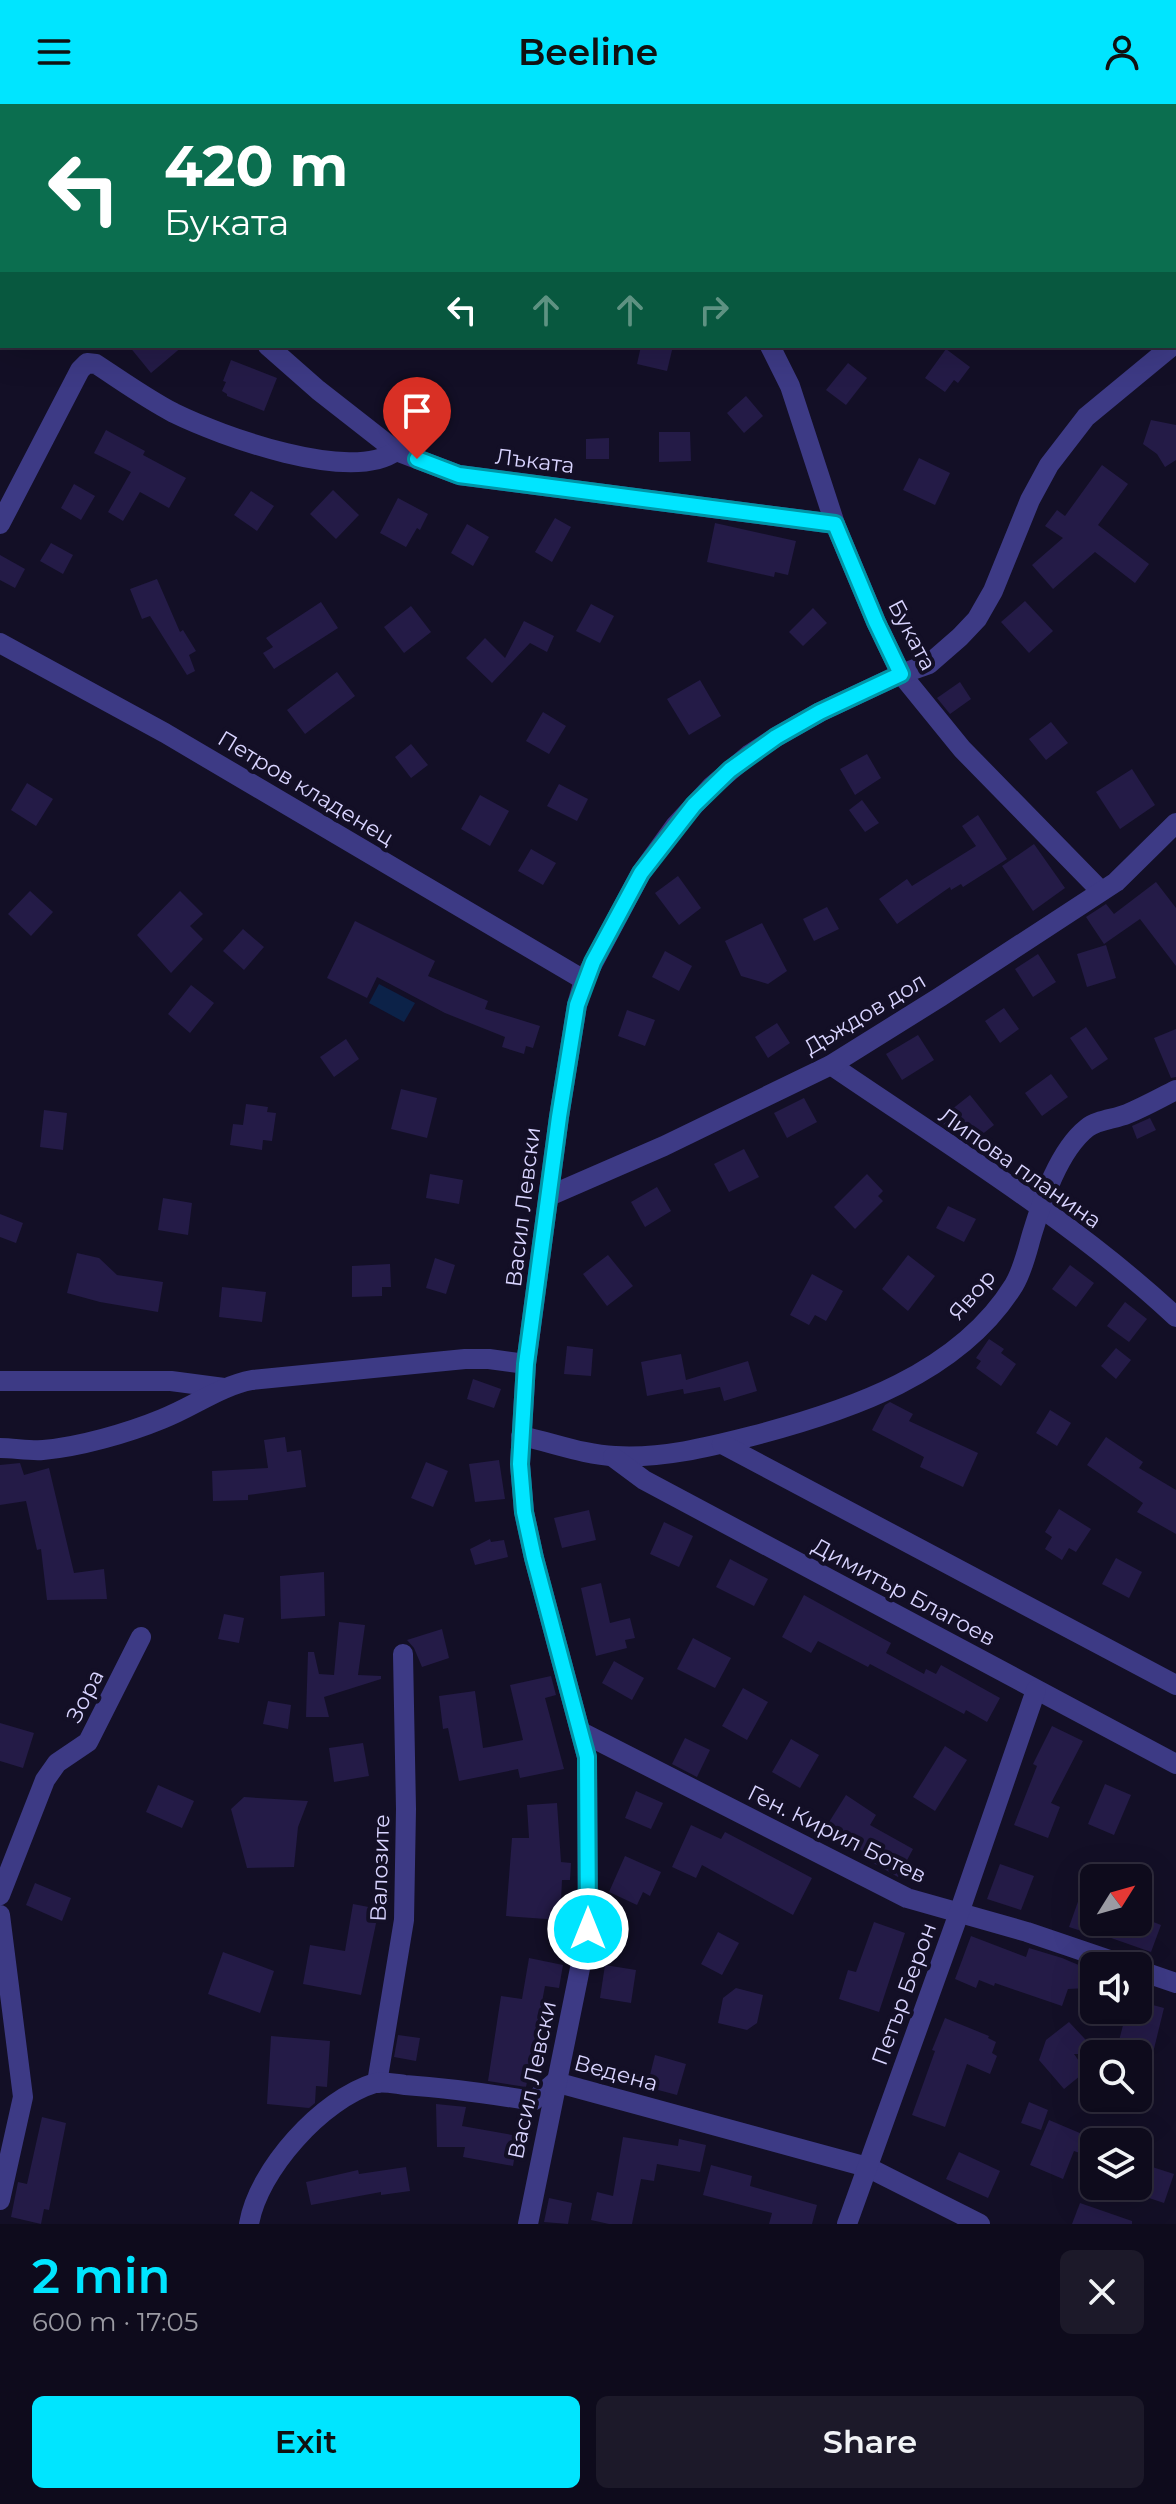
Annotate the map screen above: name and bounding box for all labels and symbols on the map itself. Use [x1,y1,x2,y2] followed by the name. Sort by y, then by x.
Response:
[383,377,451,459] pin
[494,443,576,479] street label: Лъката
[882,595,942,675] street label: Буката
[213,725,399,851] street label: Петров кладенец
[799,967,931,1061] street label: Дъждов дол
[933,1102,1107,1234] street label: Липова планина
[500,1125,546,1289] street label: Васил Левски
[943,1264,1001,1326] street label: Явор
[808,1532,1000,1652] street label: Димитър Благоев
[60,1665,110,1727] street label: Зора
[743,1779,931,1889] street label: Ген. Кирил Ботев
[365,1814,395,1922] street label: Валозите
[1080,1864,1152,1936] north arrow
[546,1887,630,1971] position arrow
[866,1919,942,2069] street label: Петър Берон
[502,1998,562,2162] street label: Васил Левски
[571,2049,661,2097] street label: Ведена

